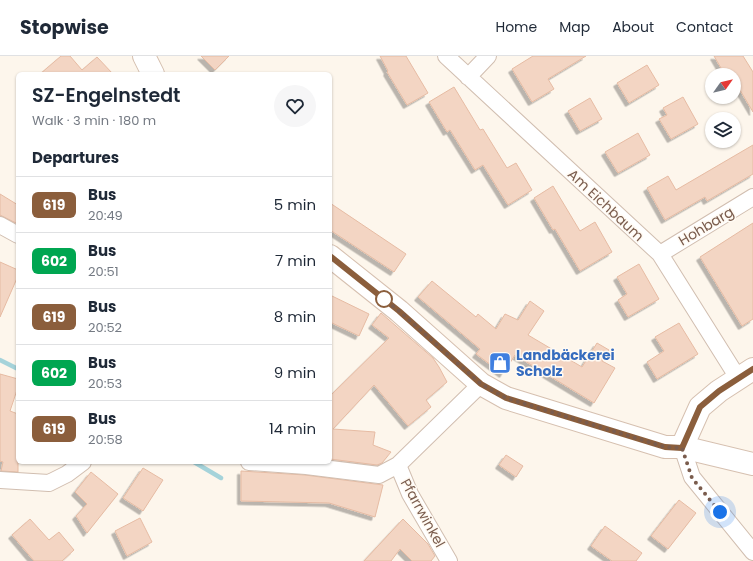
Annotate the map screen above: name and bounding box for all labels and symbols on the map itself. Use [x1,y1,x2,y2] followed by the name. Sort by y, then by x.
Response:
[705,68,741,104] north arrow
[563,164,649,246] street label: Am Eichbaum
[675,202,737,250] street label: Hohbarg
[375,290,393,308] unlabelled marker
[516,345,615,381] place label: Landbäckerei Scholz
[487,350,513,376] shop icon: Landbäckerei Scholz
[396,475,450,551] street label: Pfarrwinkel
[710,502,730,522] your location

